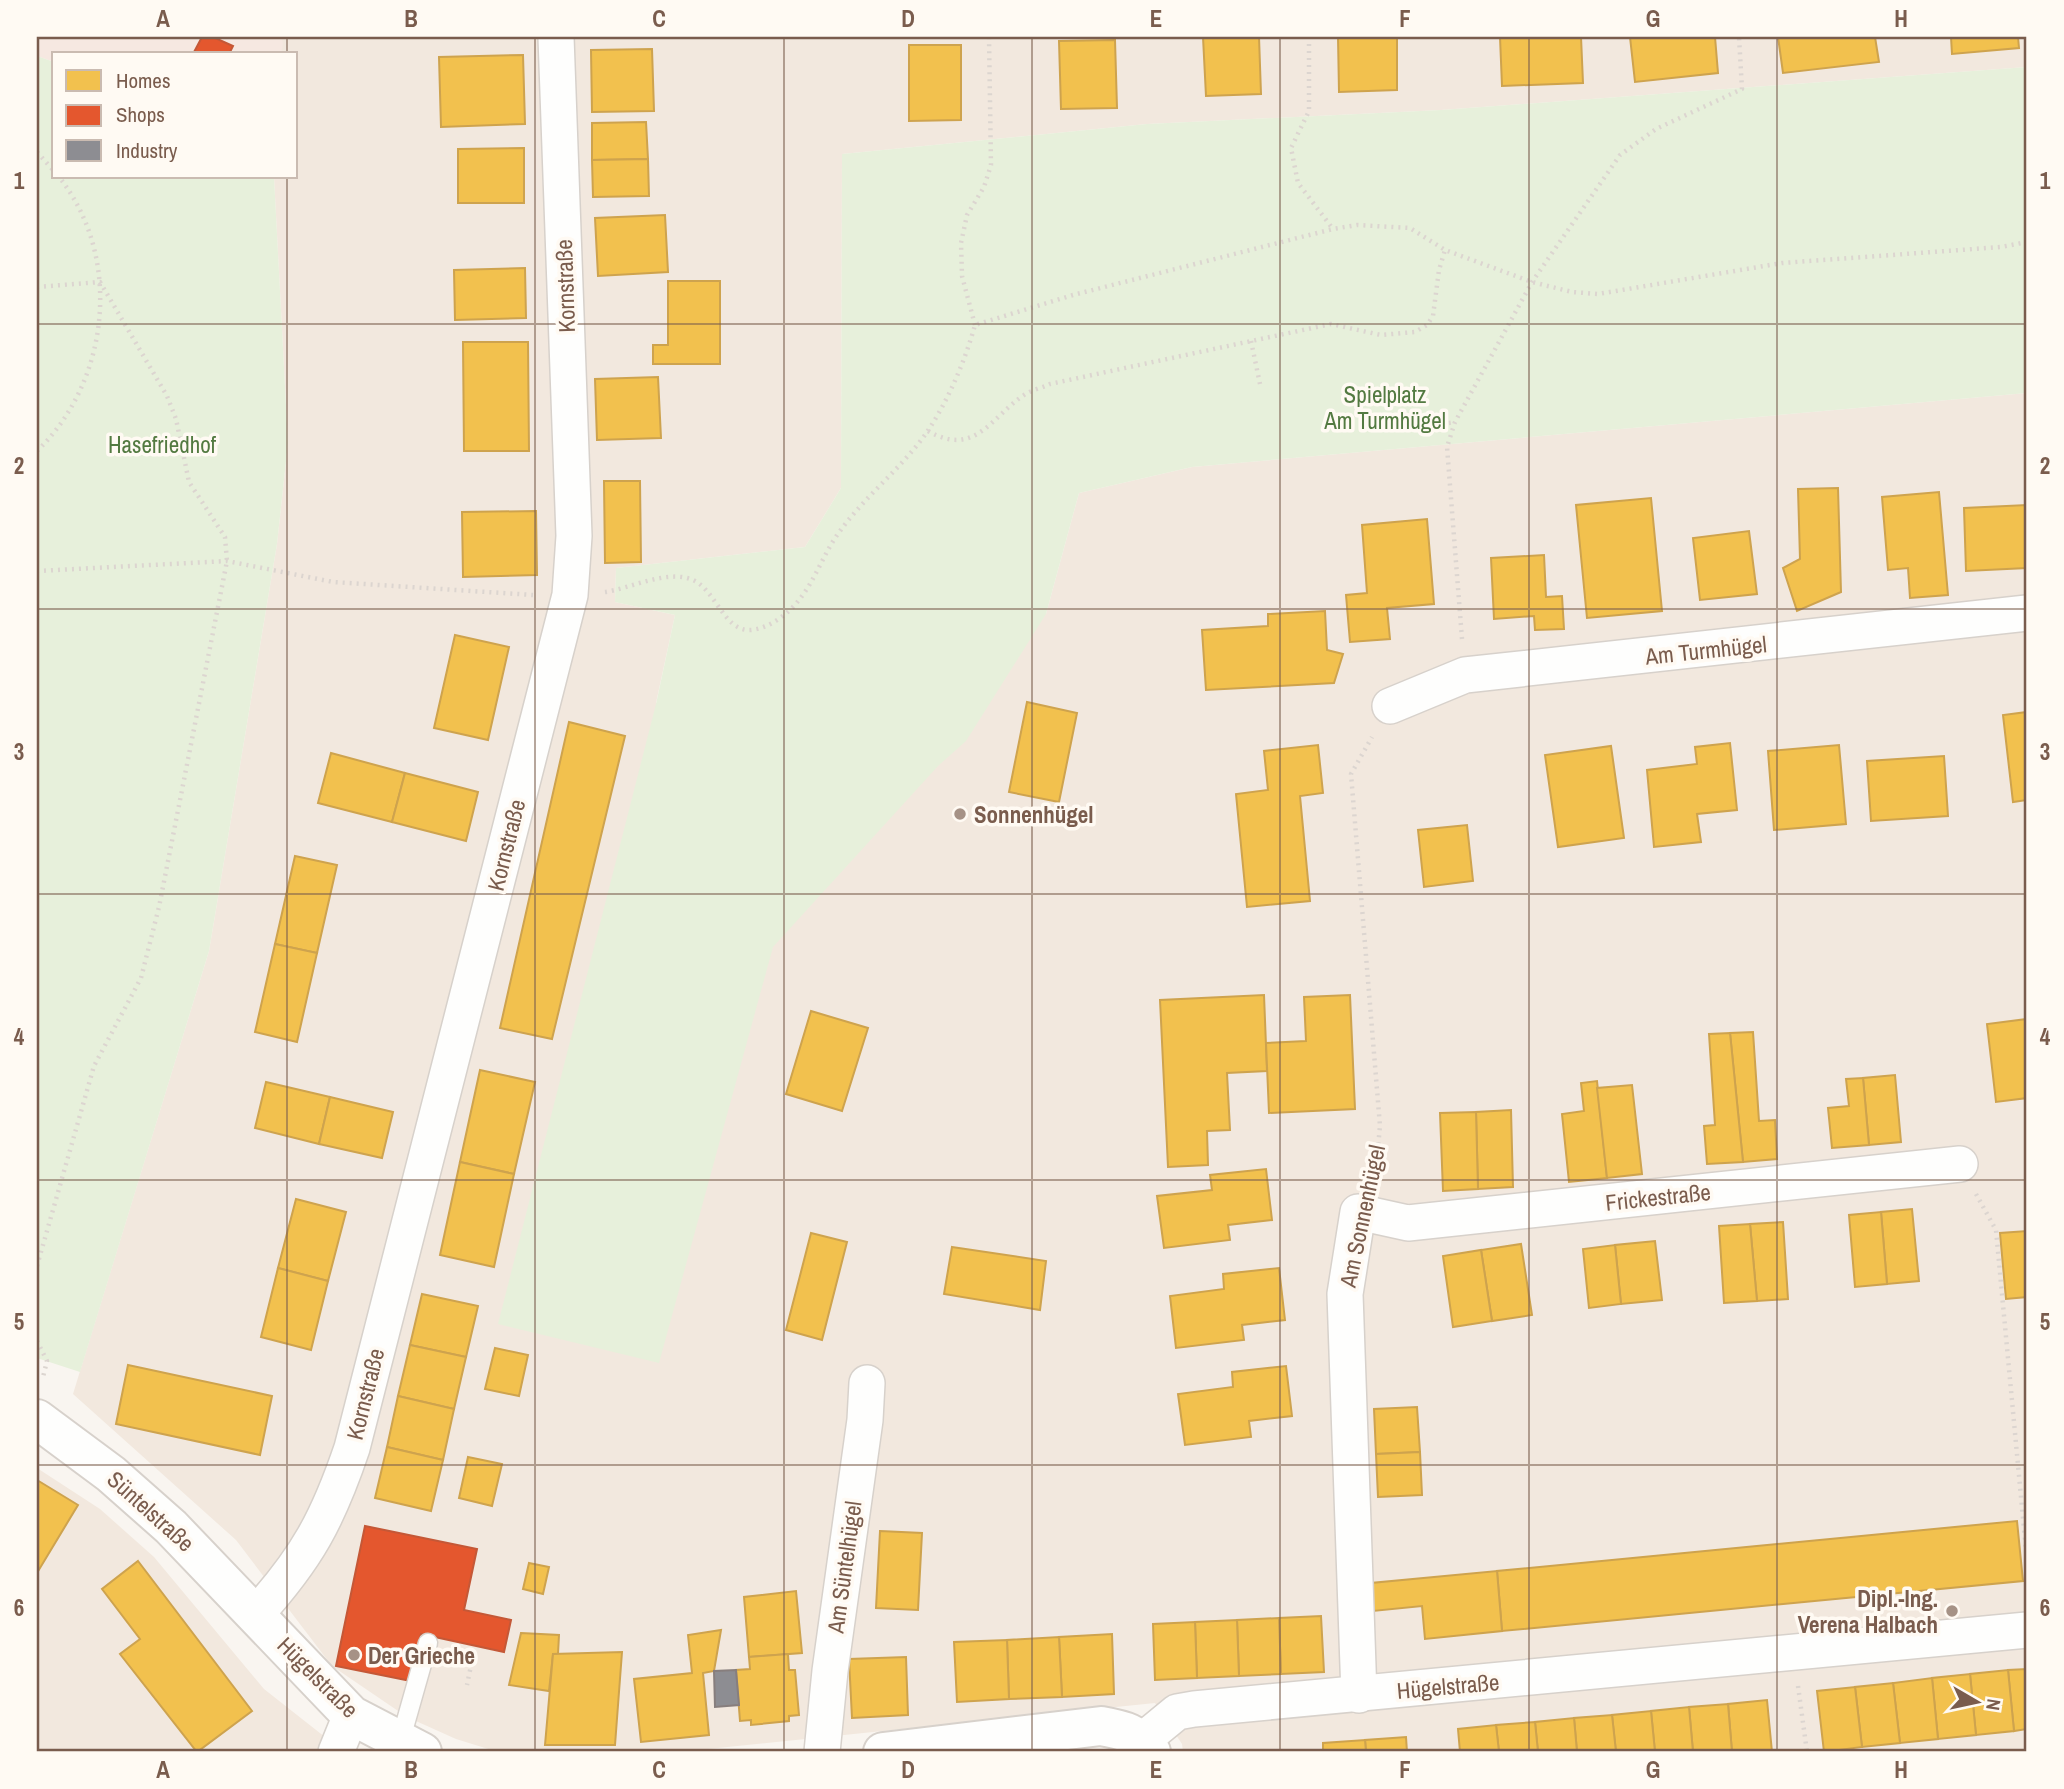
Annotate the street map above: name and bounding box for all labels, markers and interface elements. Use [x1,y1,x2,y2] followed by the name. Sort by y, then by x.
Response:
[156,3,170,34] text: A
[404,3,418,34] text: B
[652,3,666,34] text: C
[901,3,915,34] text: D
[1150,3,1162,34] text: E
[1399,3,1411,34] text: F
[1646,3,1660,34] text: G
[1894,3,1908,34] text: H
[52,52,298,178] legend
[116,66,171,95] text: Homes
[116,100,165,129] text: Shops
[116,136,178,165] text: Industry
[14,165,25,196] text: 1
[2040,165,2051,196] text: 1
[548,239,582,333] street label: Kornstraße
[1323,379,1446,436] park label: Spielplatz Am Turmhügel
[108,429,217,460] park label: Hasefriedhof
[14,450,24,481] text: 2
[2040,450,2050,481] text: 2
[1643,628,1768,672] street label: Am Turmhügel
[14,736,24,767] text: 3
[2040,736,2050,767] text: 3
[480,796,532,894] street label: Kornstraße
[974,799,1093,830] place label: Sonnenhügel
[952,806,968,822] marker: Sonnenhügel
[14,1021,25,1052] text: 4
[2040,1021,2051,1052] text: 4
[1332,1142,1392,1291] street label: Am Sonnenhügel
[1604,1176,1712,1218] street label: Frickestraße
[14,1306,24,1337] text: 5
[2040,1306,2050,1337] text: 5
[339,1345,391,1443] street label: Kornstraße
[101,1464,201,1558] street label: Süntelstraße
[819,1499,869,1636] street label: Am Süntelhügel
[1798,1583,1938,1640] place label: Dipl.-Ing. Verena Halbach
[14,1592,24,1623] text: 6
[2040,1592,2050,1623] text: 6
[1944,1603,1960,1619] marker: Dipl.-Ing. Verena Halbach
[271,1630,365,1724] street label: Hügelstraße
[368,1640,475,1671] place label: Der Grieche
[346,1647,362,1663] marker: Der Grieche
[1395,1666,1501,1706] street label: Hügelstraße
[1941,1666,2011,1736] north arrow
[1980,1697,2008,1712] text: N
[156,1754,170,1785] text: A
[404,1754,418,1785] text: B
[652,1754,666,1785] text: C
[901,1754,915,1785] text: D
[1150,1754,1162,1785] text: E
[1399,1754,1411,1785] text: F
[1646,1754,1660,1785] text: G
[1894,1754,1908,1785] text: H

